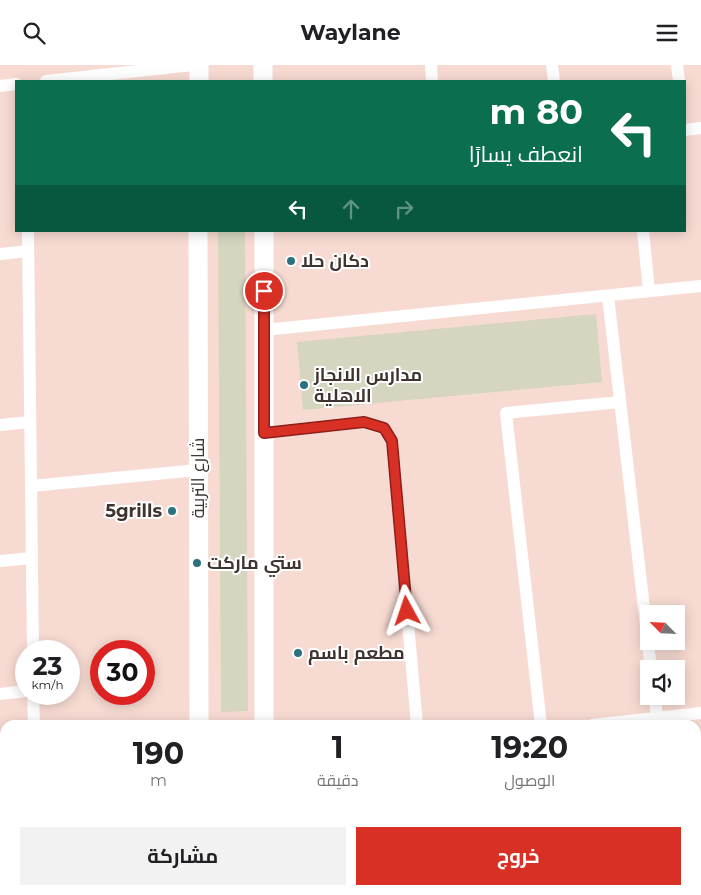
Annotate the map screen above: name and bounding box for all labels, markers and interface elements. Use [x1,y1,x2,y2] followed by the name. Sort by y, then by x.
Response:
[20,19,48,47] icon: search
[300,19,401,46] text: Waylane
[653,19,681,47] icon: menu
[490,90,583,133] text: 80 m
[601,100,666,165] icon: left
[469,141,583,168] text: انعطف يسارًا
[284,195,312,223] icon: left
[337,195,365,223] icon: ahead
[390,195,418,223] icon: right
[301,250,369,272] place label: دكان حلا
[285,255,297,267] marker: دكان حلا
[243,270,285,312] pin
[250,277,278,305] icon: arrive
[313,364,422,407] place label: مدارس الانجاز الاهلية
[298,379,310,391] marker: مدارس الانجاز الاهلية
[187,438,210,518] street label: شارع التربية
[105,500,162,522] place label: 5grills
[166,505,178,517] marker: 5grills
[207,552,302,578] place label: ستي ماركت
[191,557,203,569] marker: ستي ماركت
[380,584,432,636] position arrow
[640,605,685,650] north arrow
[640,605,685,705] map controls
[90,640,155,705] speed limit sign: 30
[308,642,405,665] place label: مطعم باسم
[292,647,304,659] marker: مطعم باسم
[33,651,62,681] text: 23
[640,660,685,705] button: sound
[31,677,64,692] text: km/h
[332,729,344,766] text: 1
[491,729,568,766] text: 19:20
[133,735,184,772] text: 190
[150,771,167,790] text: m
[317,771,359,790] text: دقيقة
[504,771,555,790] text: الوصول
[20,827,346,885] button: مشاركة
[356,827,681,885] button: خروج

